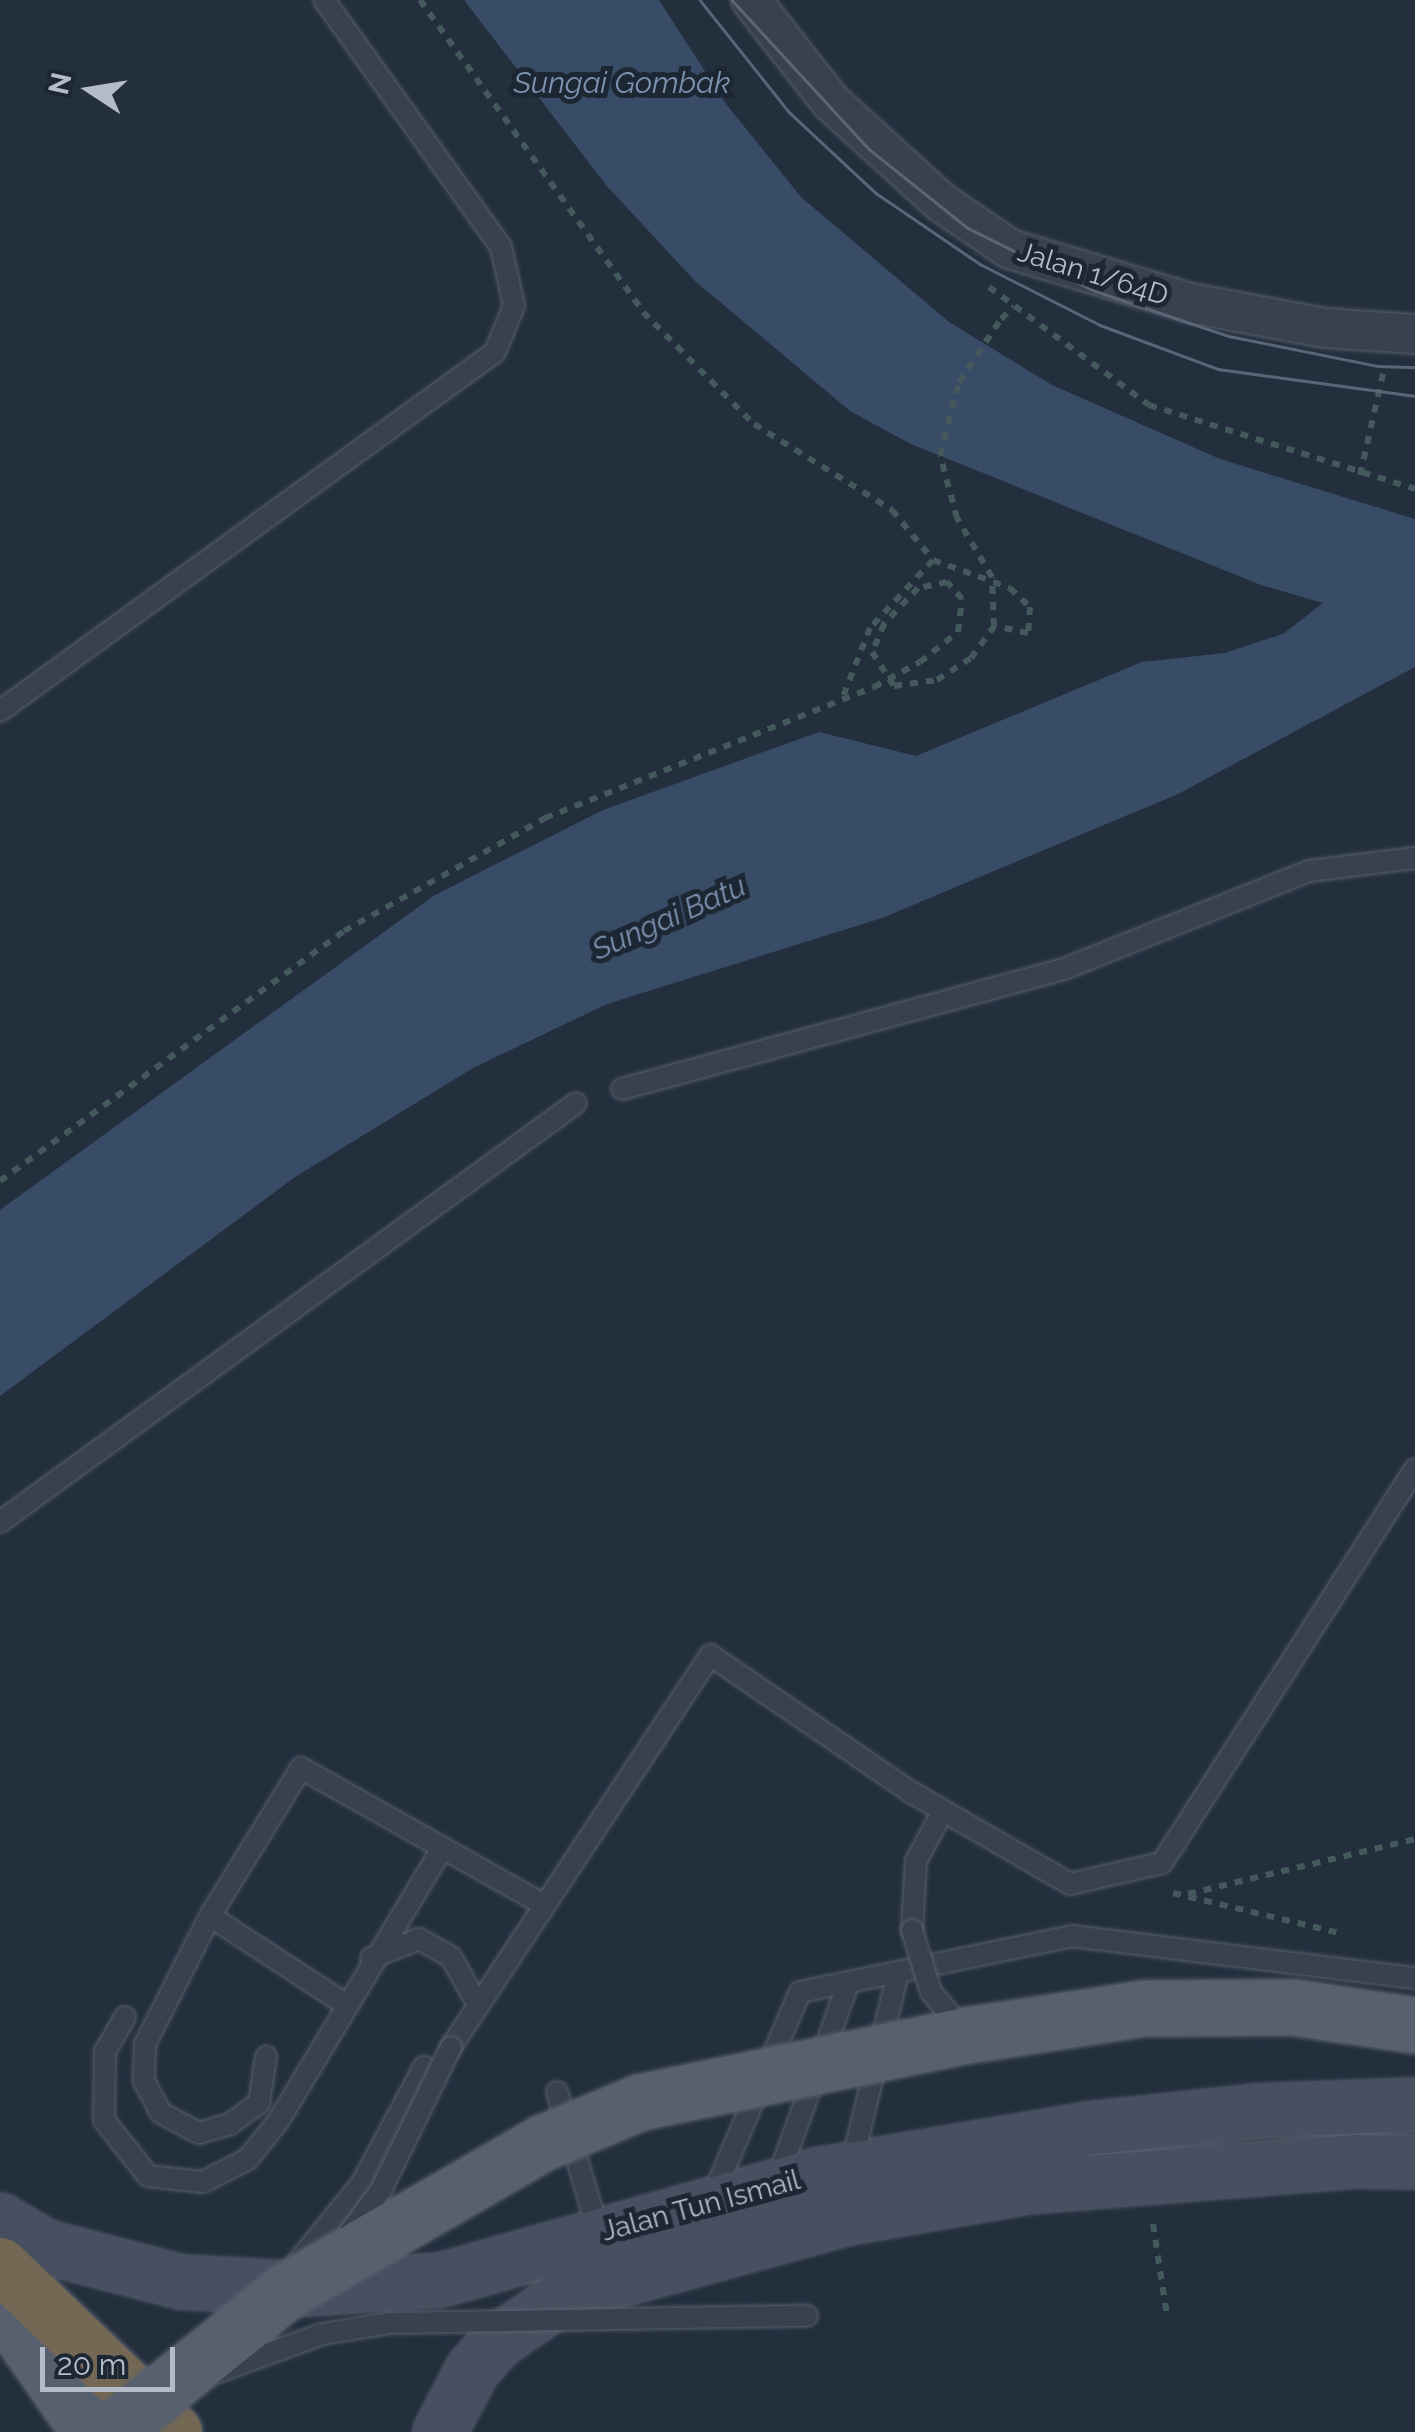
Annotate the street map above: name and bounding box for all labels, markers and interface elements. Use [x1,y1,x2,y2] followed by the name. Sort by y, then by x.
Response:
[40,40,140,140] north arrow
[514,65,730,101] water label: Sungai Gombak
[42,70,79,98] text: N
[1014,235,1172,313] street label: Jalan 1/64D
[586,868,752,968] water label: Sungai Batu
[598,2163,804,2249] street label: Jalan Tun Ismail
[45,2327,180,2389] scale bar
[57,2347,126,2382] text: 20 m

